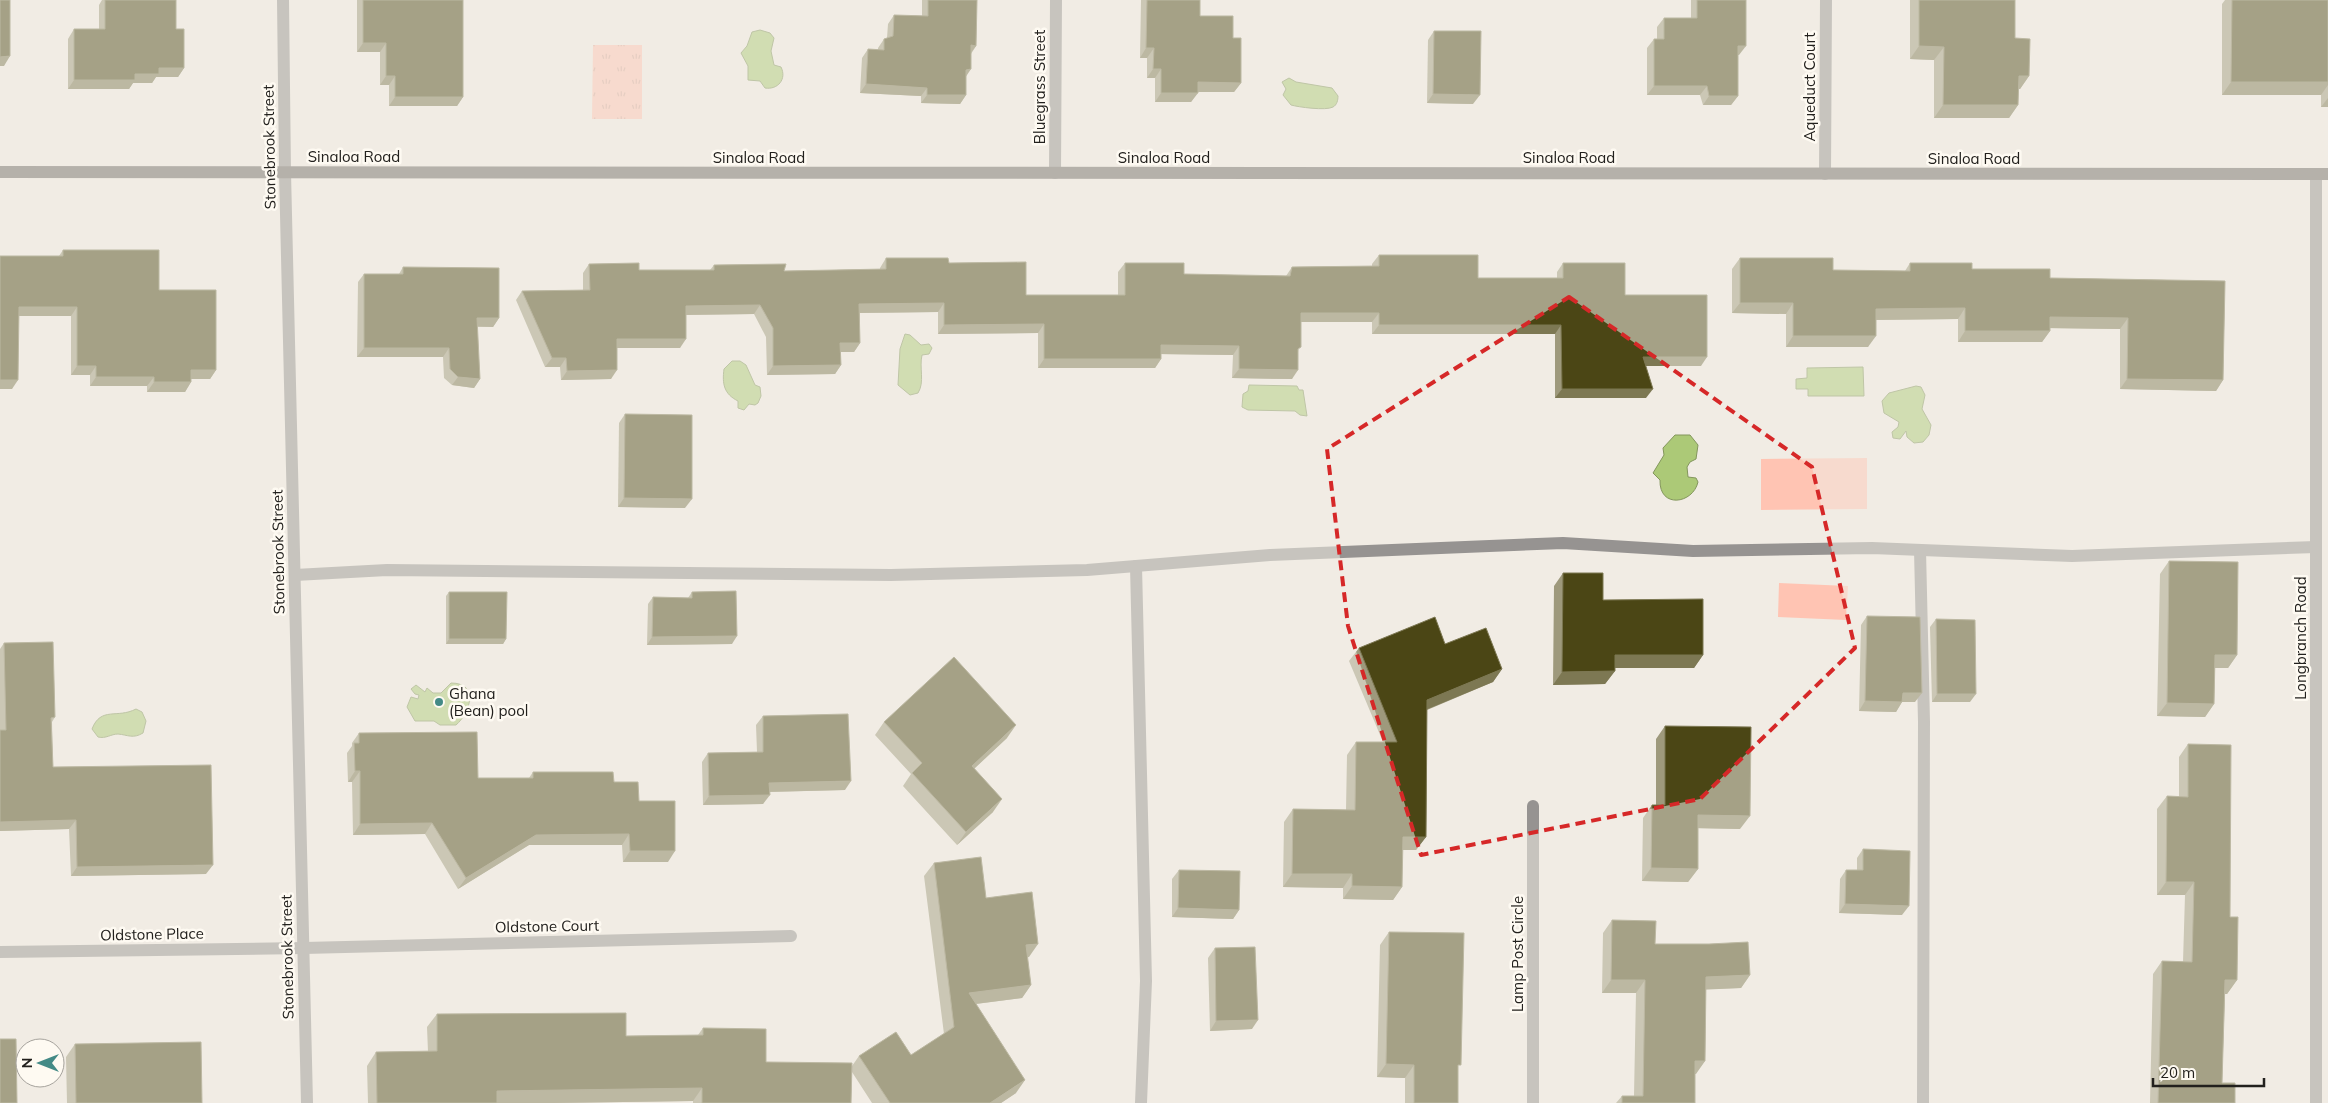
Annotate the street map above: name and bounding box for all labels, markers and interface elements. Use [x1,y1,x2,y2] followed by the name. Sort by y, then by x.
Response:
[1030,30,1049,144] street label: Bluegrass Street
[1800,32,1819,142] street label: Aqueduct Court
[258,85,280,209] street label: Stonebrook Street
[308,147,400,166] street label: Sinaloa Road
[713,148,805,167] street label: Sinaloa Road
[1118,148,1210,167] street label: Sinaloa Road
[1523,148,1615,167] street label: Sinaloa Road
[1928,149,2020,168] street label: Sinaloa Road
[267,490,289,614] street label: Stonebrook Street
[2291,576,2310,700] street label: Longbranch Road
[449,684,528,720] place label: Ghana (Bean) pool
[433,696,445,708] marker: Ghana (Bean) pool
[276,895,298,1019] street label: Stonebrook Street
[1508,896,1527,1012] street label: Lamp Post Circle
[495,916,599,936] street label: Oldstone Court
[100,924,204,944] street label: Oldstone Place
[15,1038,65,1088] north arrow
[2153,1056,2264,1088] scale bar
[18,1058,36,1068] text: N
[2160,1063,2195,1082] text: 20 m

